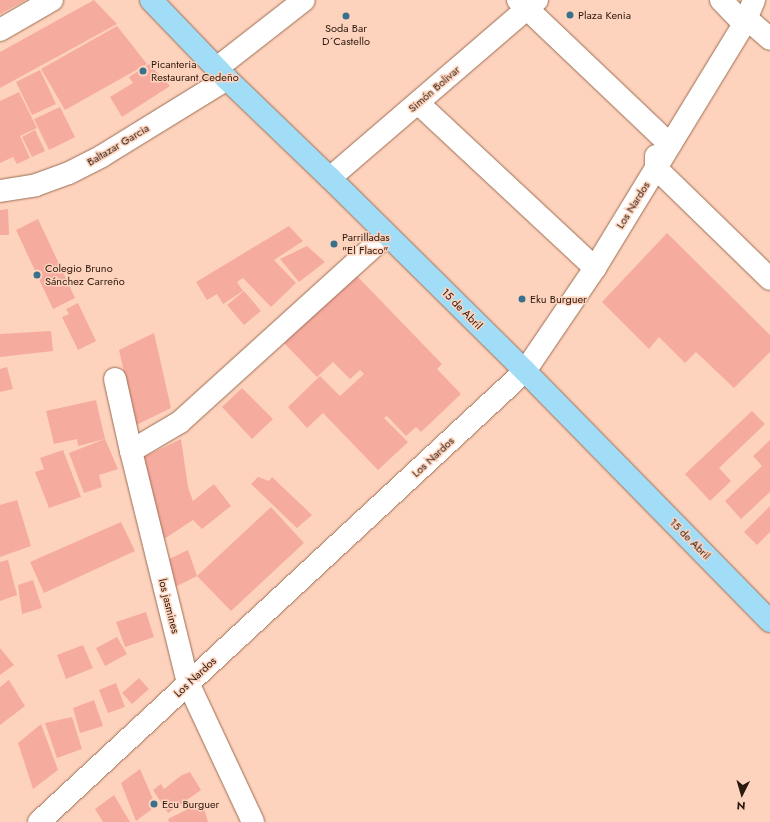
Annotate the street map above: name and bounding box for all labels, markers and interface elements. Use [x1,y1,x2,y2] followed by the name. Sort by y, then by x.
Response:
[578,8,631,22] place label: Plaza Kenia
[565,10,575,20] marker: Plaza Kenia
[341,11,351,21] marker: Soda Bar D´Castello
[322,22,370,48] place label: Soda Bar D´Castello
[151,58,239,84] place label: Picanteria Restaurant Cedeño
[406,63,462,115] street label: Simón Bolivar
[138,66,148,76] marker: Picanteria Restaurant Cedeño
[85,121,151,169] street label: Baltazar Garcia
[613,179,653,231] street label: Los Nardos
[342,231,390,257] place label: Parrilladas "El Flaco"
[329,239,339,249] marker: Parrilladas "El Flaco"
[45,262,125,288] place label: Colegio Bruno Sánchez Carreño
[32,270,42,280] marker: Colegio Bruno Sánchez Carreño
[439,286,485,332] street label: 15 de Abril
[530,292,587,306] place label: Eku Burguer
[517,294,527,304] marker: Eku Burguer
[409,434,457,480] street label: Los Nardos
[667,516,713,562] street label: 15 de Abril
[156,577,182,635] street label: los jasmines
[171,654,219,700] street label: Los Nardos
[722,774,762,814] north arrow
[162,797,219,811] place label: Ecu Burguer
[736,798,746,814] text: N
[149,799,159,809] marker: Ecu Burguer

